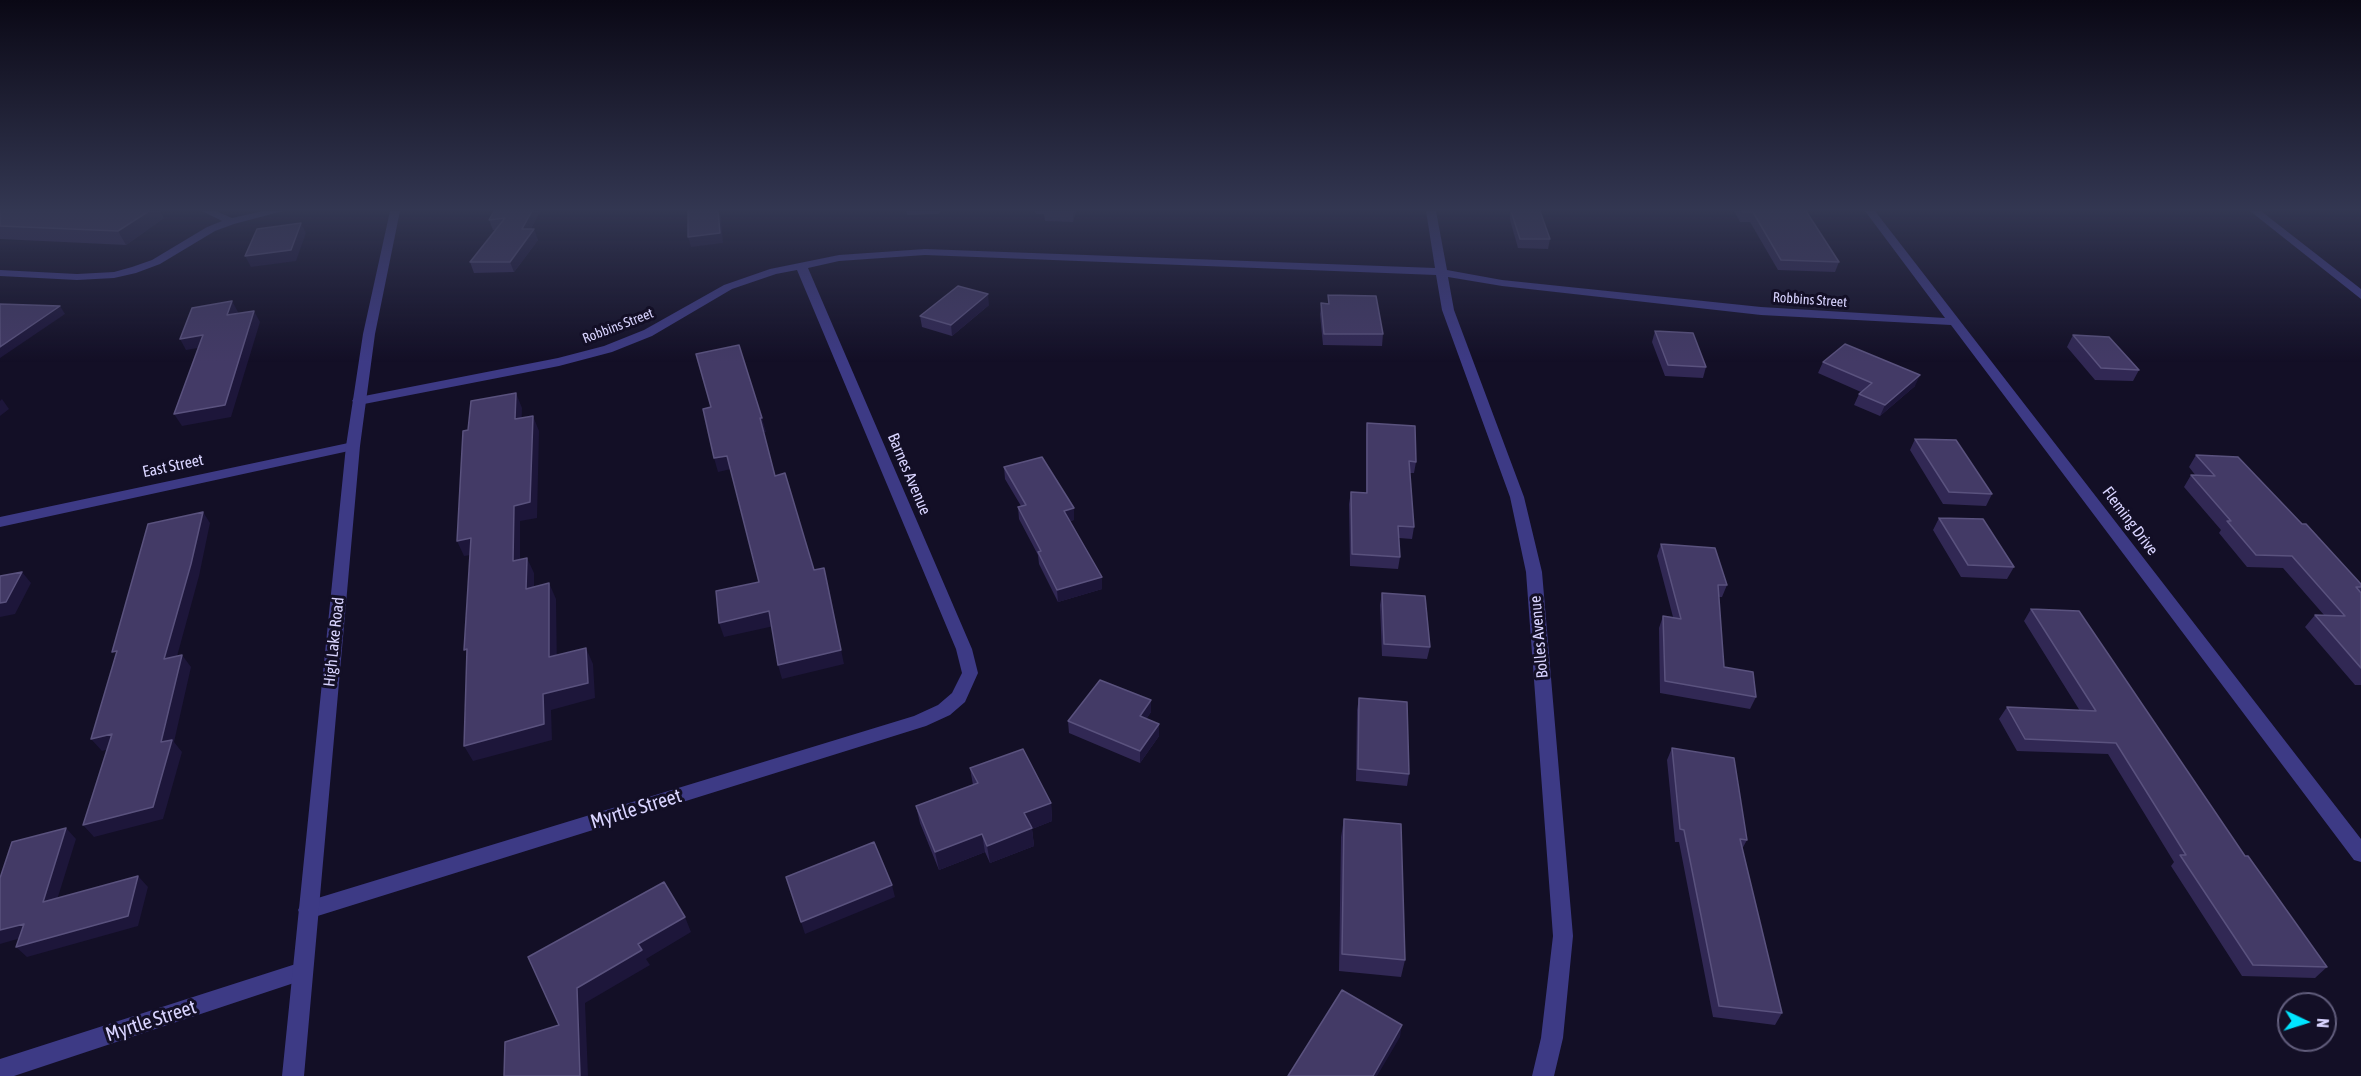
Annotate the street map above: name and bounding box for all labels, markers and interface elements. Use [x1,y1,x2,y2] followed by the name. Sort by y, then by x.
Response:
[1772,289,1848,311] street label: Robbins Street
[580,305,656,347] street label: Robbins Street
[883,430,935,518] street label: Barnes Avenue
[141,450,205,482] street label: East Street
[2098,483,2162,559] street label: Fleming Drive
[1526,595,1552,679] street label: Bolles Avenue
[320,596,348,688] street label: High Lake Road
[588,784,684,834] street label: Myrtle Street
[2277,992,2337,1052] north arrow
[103,995,199,1047] street label: Myrtle Street
[2314,1018,2332,1028] text: N

